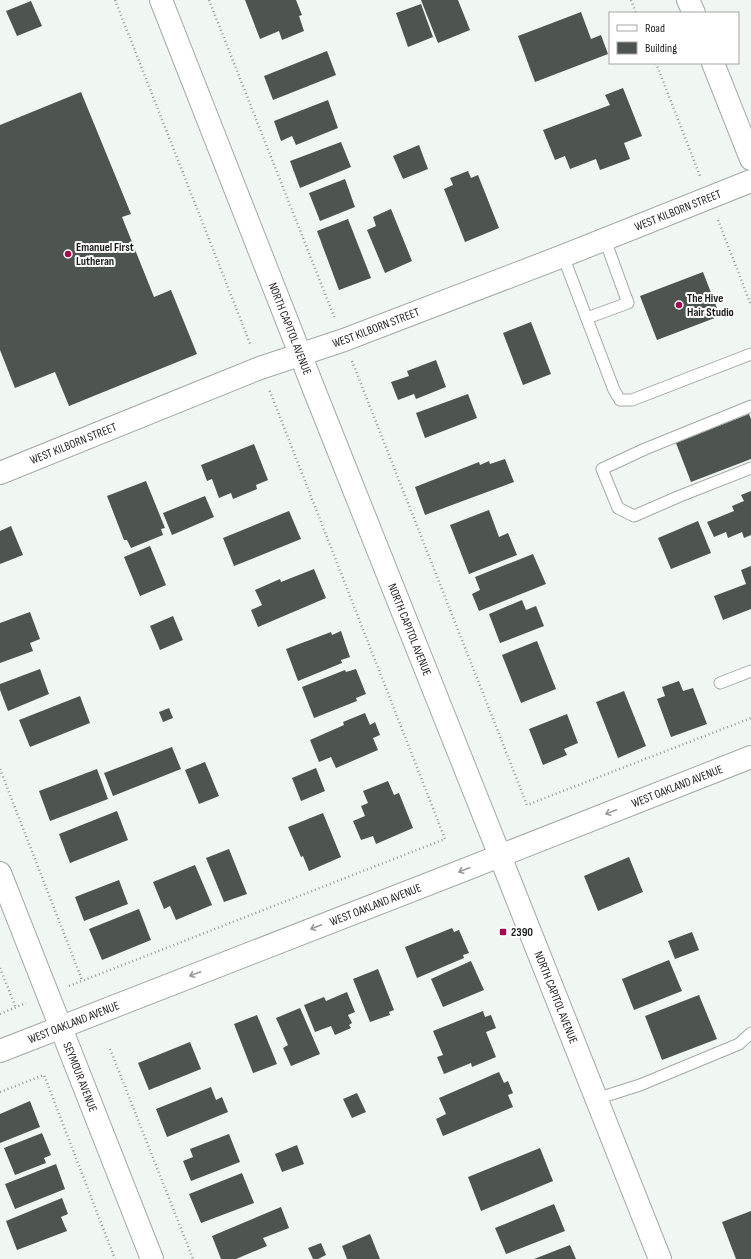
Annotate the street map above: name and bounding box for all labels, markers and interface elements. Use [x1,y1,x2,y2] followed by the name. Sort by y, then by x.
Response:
[609,12,739,64] legend
[645,21,665,36] text: Road
[645,41,677,56] text: Building
[632,186,723,234] street label: WEST KILBORN STREET
[76,240,134,269] place label: Emanuel First Lutheran
[63,249,73,259] marker: Emanuel First Lutheran
[265,280,315,377] street label: NORTH CAPITOL AVENUE
[687,291,734,320] place label: The Hive Hair Studio
[674,300,684,310] marker: The Hive Hair Studio
[330,304,422,351] street label: WEST KILBORN STREET
[28,419,119,468] street label: WEST KILBORN STREET
[385,581,435,678] street label: NORTH CAPITOL AVENUE
[629,761,725,811] street label: WEST OAKLAND AVENUE
[605,809,617,817] one-way arrow
[458,867,470,875] one-way arrow
[328,880,423,929] street label: WEST OAKLAND AVENUE
[311,924,323,932] one-way arrow
[511,925,533,940] place label: 2390
[498,927,508,937] marker: 2390
[531,949,581,1046] street label: NORTH CAPITOL AVENUE
[190,971,202,979] one-way arrow
[26,998,121,1047] street label: WEST OAKLAND AVENUE
[60,1040,101,1114] street label: SEYMOUR AVENUE

